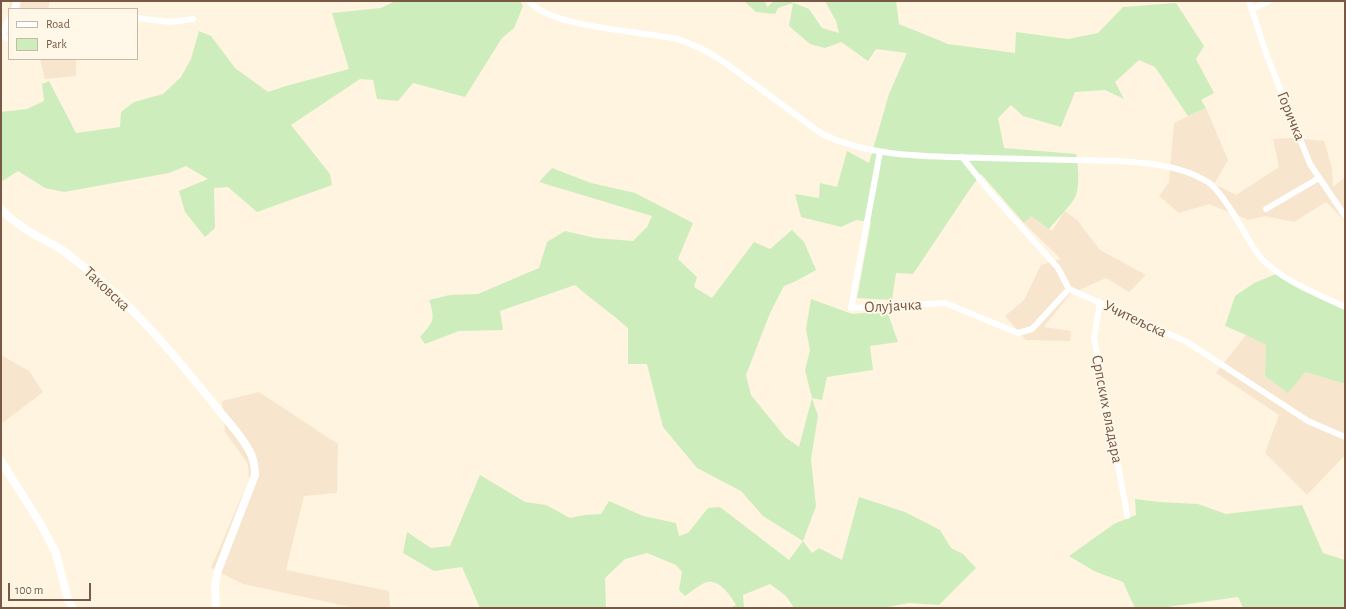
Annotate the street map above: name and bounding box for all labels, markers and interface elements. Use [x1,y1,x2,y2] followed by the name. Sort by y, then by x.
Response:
[8,8,138,60] legend
[46,18,70,30] text: Road
[46,38,67,50] text: Park
[1273,89,1309,143] street label: Горичка
[80,263,134,315] street label: Таковска
[864,295,922,317] street label: Олујачка
[1100,296,1170,342] street label: Учитељска
[1087,353,1127,465] street label: Српских владара
[10,575,93,601] scale bar
[15,584,43,596] text: 100 m

